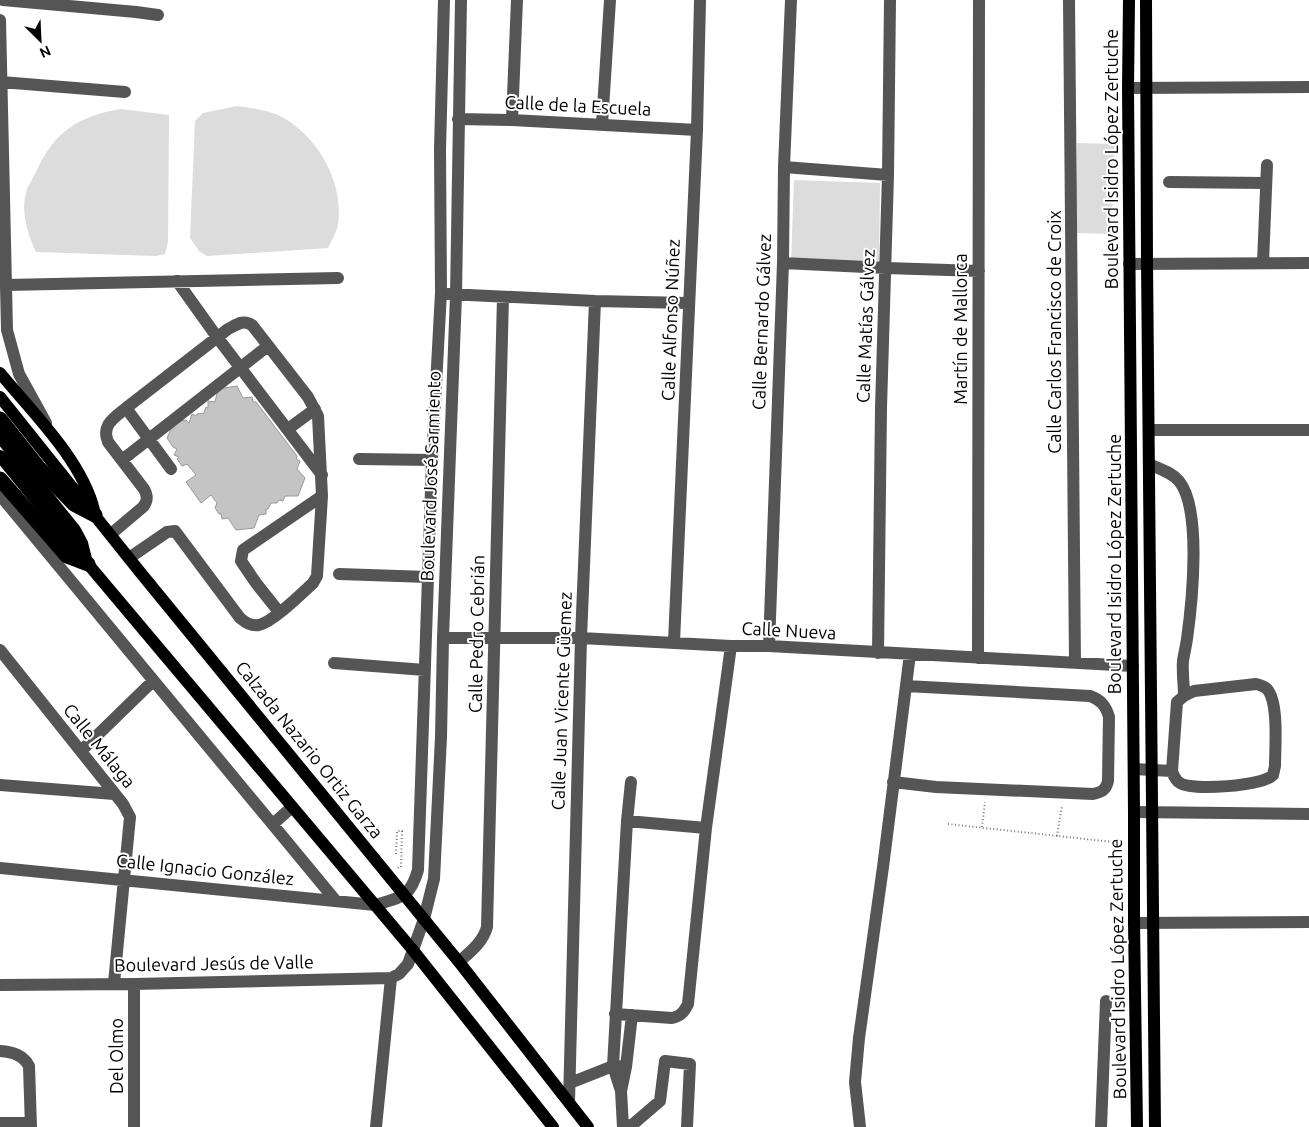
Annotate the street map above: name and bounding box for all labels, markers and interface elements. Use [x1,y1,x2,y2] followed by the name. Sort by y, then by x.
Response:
[15,15,65,65] north arrow
[1101,29,1121,289] street label: Boulevard Isidro López Zertuche
[37,42,53,61] text: N
[504,91,652,119] street label: Calle de la Escuela
[1044,210,1064,454] street label: Calle Carlos Francisco de Croix
[748,233,774,410] street label: Calle Bernardo Gálvez
[657,239,683,401] street label: Calle Alfonso Núñez
[852,249,878,403] street label: Calle Matías Gálvez
[950,253,970,405] street label: Martín de Mallorca
[416,370,444,582] street label: Boulevard José Sarmiento
[1104,434,1124,694] street label: Boulevard Isidro López Zertuche
[465,555,487,713] street label: Calle Pedro Cebrián
[547,591,575,810] street label: Calle Juan Vicente Güemez
[741,618,837,642] street label: Calle Nueva
[232,657,387,842] street label: Calzada Nazario Ortiz Garza
[60,699,140,791] street label: Calle Málaga
[1105,839,1129,1099] street label: Boulevard Isidro López Zertuche
[115,850,295,888] street label: Calle Ignacio González
[114,951,314,975] street label: Boulevard Jesús de Valle
[106,1018,126,1094] street label: Del Olmo

